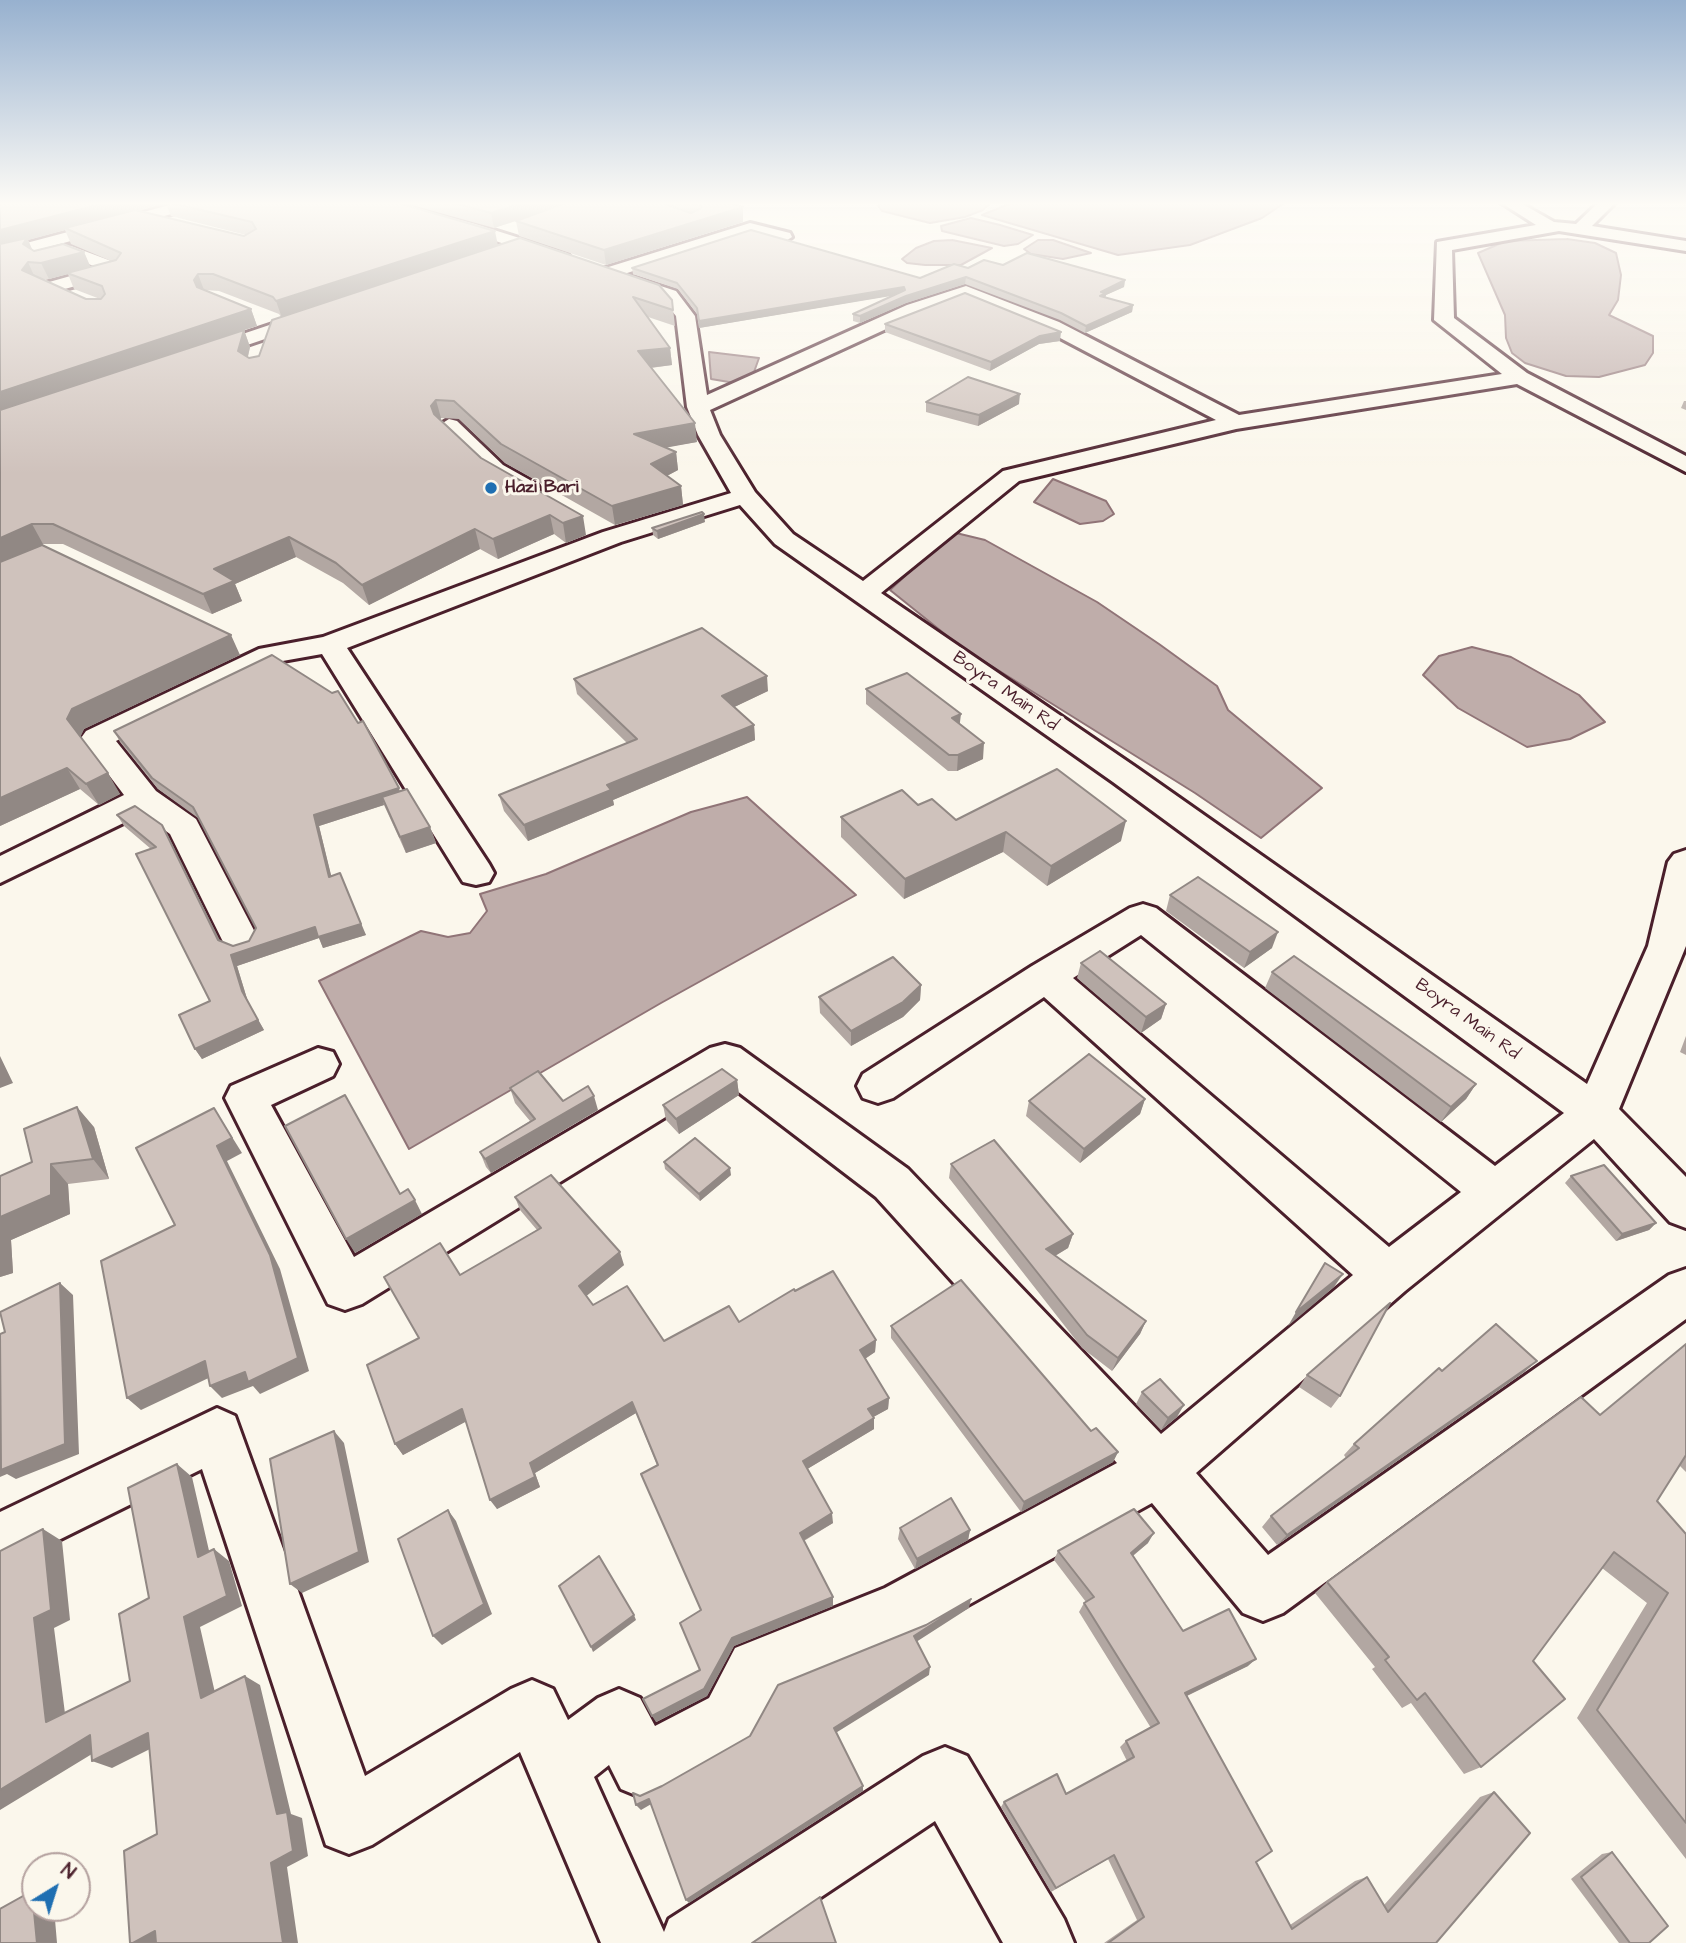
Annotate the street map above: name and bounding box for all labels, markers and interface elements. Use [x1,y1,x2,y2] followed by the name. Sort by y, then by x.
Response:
[505,477,579,499] place label: Hazi Bari
[483,480,499,496] marker: Hazi Bari
[948,648,1062,736] street label: Boyra Main Rd
[1410,975,1524,1065] street label: Boyra Main Rd
[21,1852,91,1922] north arrow
[55,1857,81,1886] text: N

